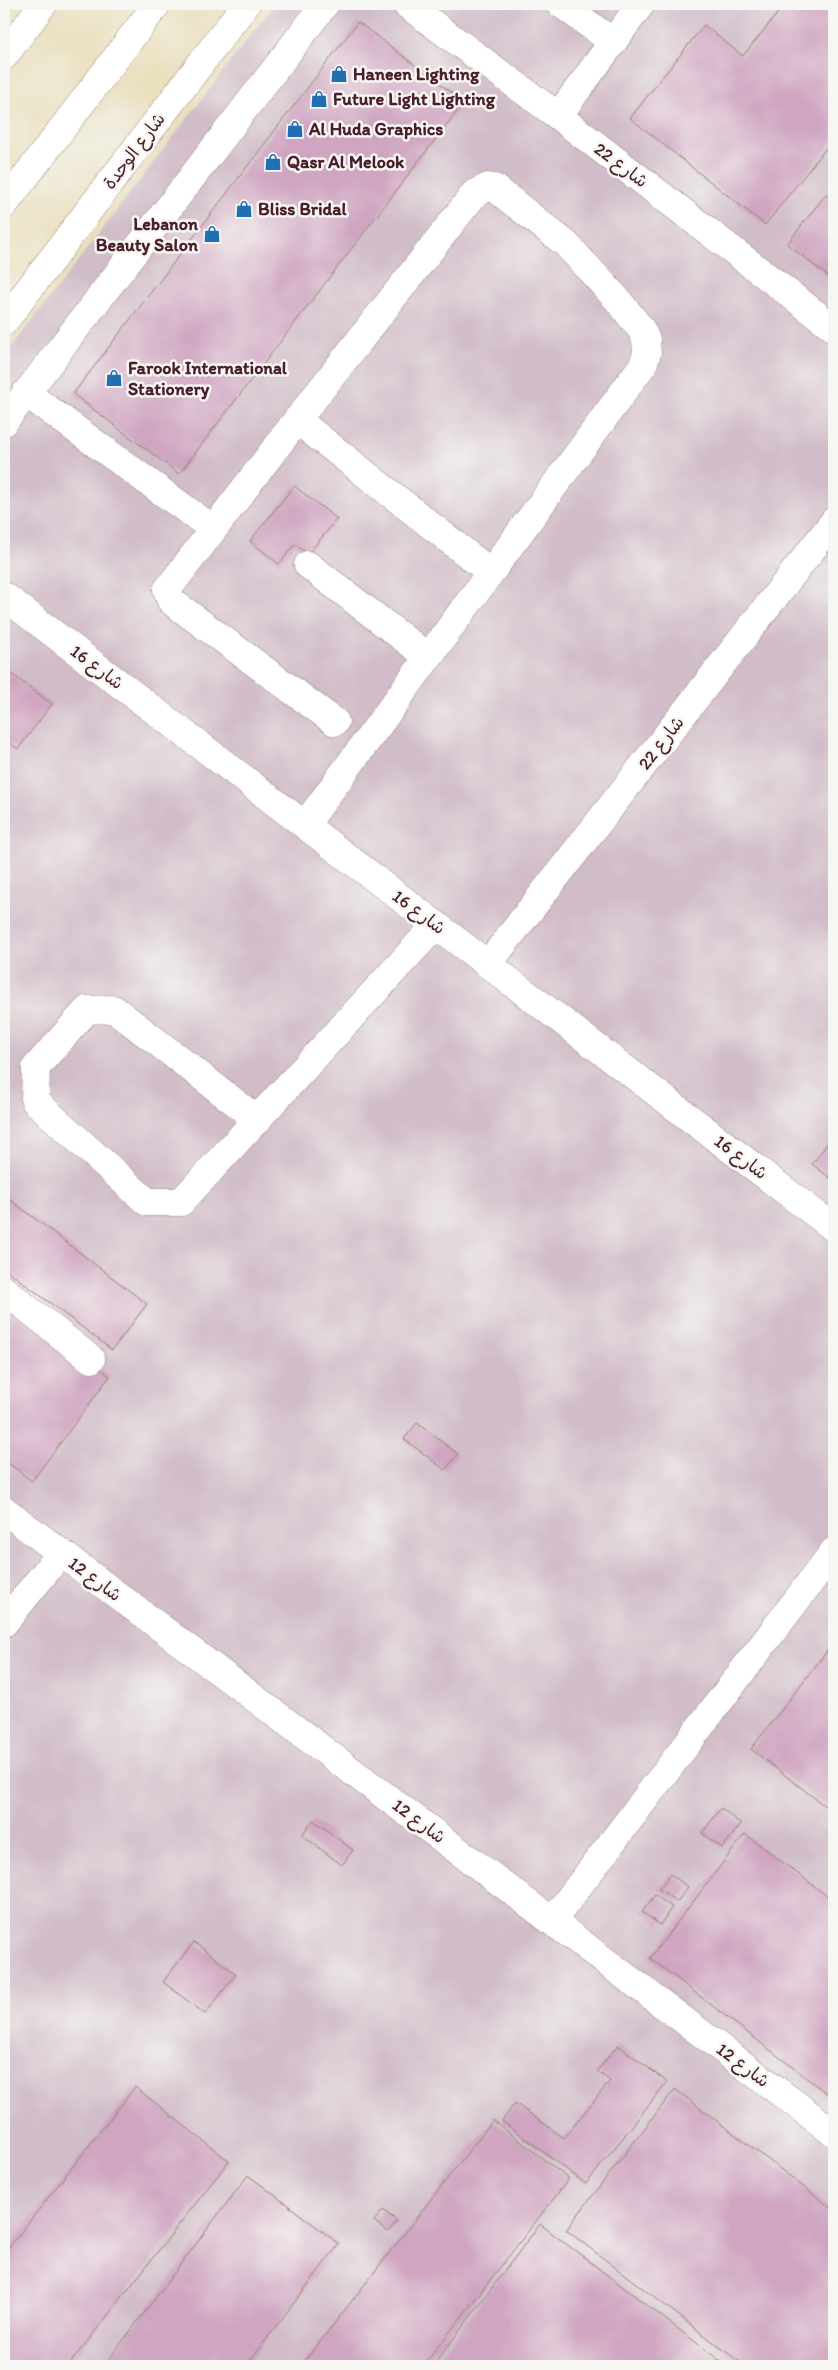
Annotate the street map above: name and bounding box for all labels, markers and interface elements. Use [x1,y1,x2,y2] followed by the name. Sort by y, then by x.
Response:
[353,63,480,85] place label: Haneen Lighting
[329,64,349,84] shop icon: Haneen Lighting
[333,88,496,110] place label: Future Light Lighting
[309,89,329,109] shop icon: Future Light Lighting
[98,108,171,194] street label: شارع الوحدة
[308,118,443,140] place label: Al Huda Graphics
[285,119,305,139] shop icon: Al Huda Graphics
[589,138,652,193] street label: شارع 22
[287,151,405,173] place label: Qasr Al Melook
[263,152,283,172] shop icon: Qasr Al Melook
[258,198,348,220] place label: Bliss Bridal
[234,199,254,219] shop icon: Bliss Bridal
[96,213,199,256] place label: Lebanon Beauty Salon
[202,224,222,244] shop icon: Lebanon Beauty Salon
[128,357,288,400] place label: Farook International Stationery
[104,368,124,388] shop icon: Farook International Stationery
[65,640,128,695] street label: شارع 16
[633,712,690,775] street label: شارع 22
[387,885,450,940] street label: شارع 16
[709,1130,772,1185] street label: شارع 16
[63,1552,126,1607] street label: شارع 12
[387,1794,450,1849] street label: شارع 12
[711,2038,774,2093] street label: شارع 12

